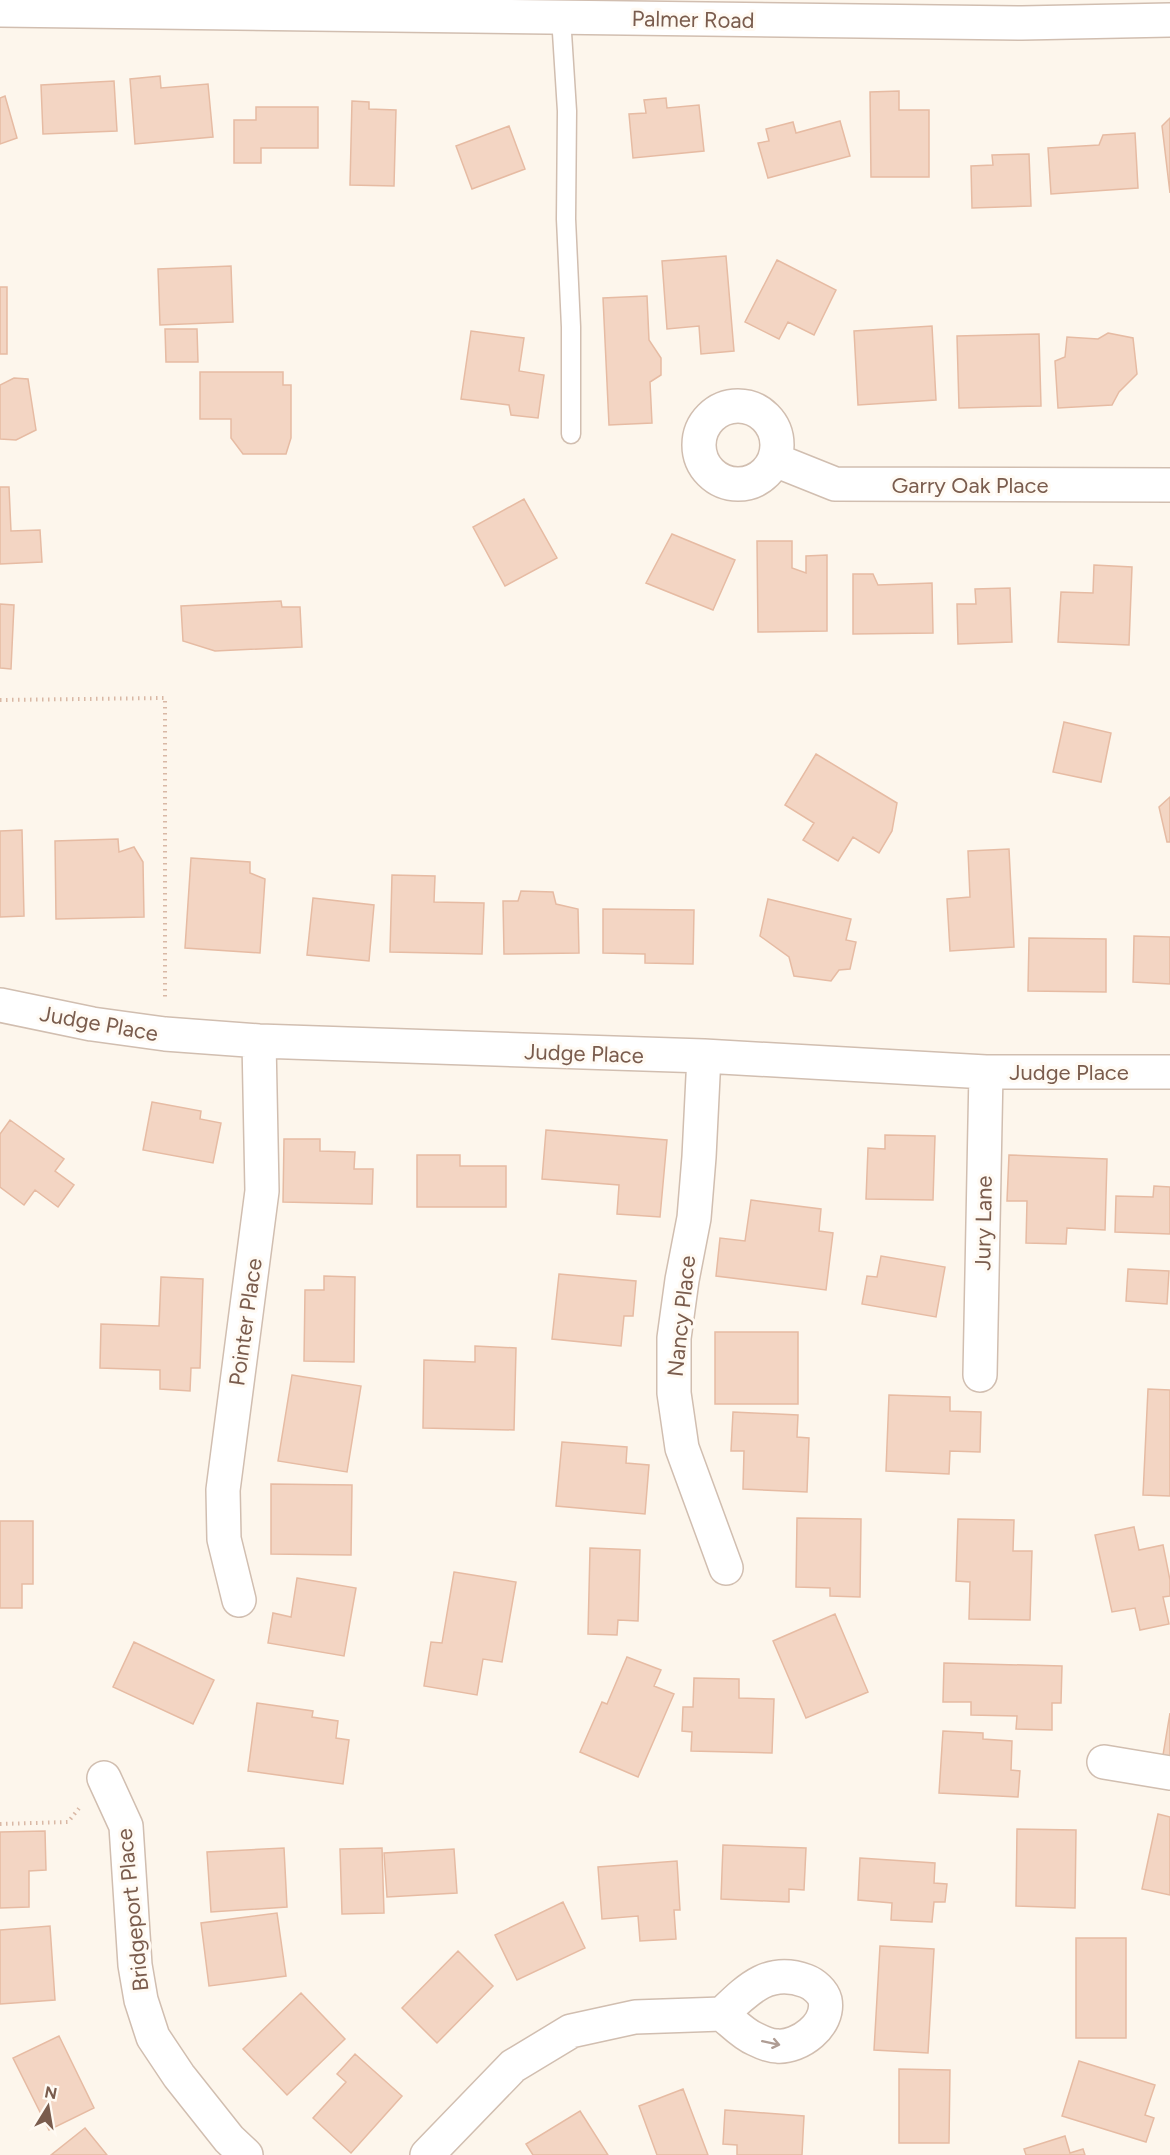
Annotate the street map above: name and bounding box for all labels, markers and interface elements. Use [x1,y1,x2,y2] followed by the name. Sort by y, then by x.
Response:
[631,5,755,34] street label: Palmer Road
[892,472,1048,499] street label: Garry Oak Place
[38,1000,160,1047] street label: Judge Place
[524,1038,644,1069] street label: Judge Place
[1009,1059,1129,1086] street label: Judge Place
[969,1175,998,1271] street label: Jury Lane
[662,1254,701,1378] street label: Nancy Place
[223,1257,268,1388] street label: Pointer Place
[111,1827,154,1993] street label: Bridgeport Place
[761,2038,780,2050] one-way arrow
[18,2077,78,2137] north arrow
[43,2082,59,2103] text: N

